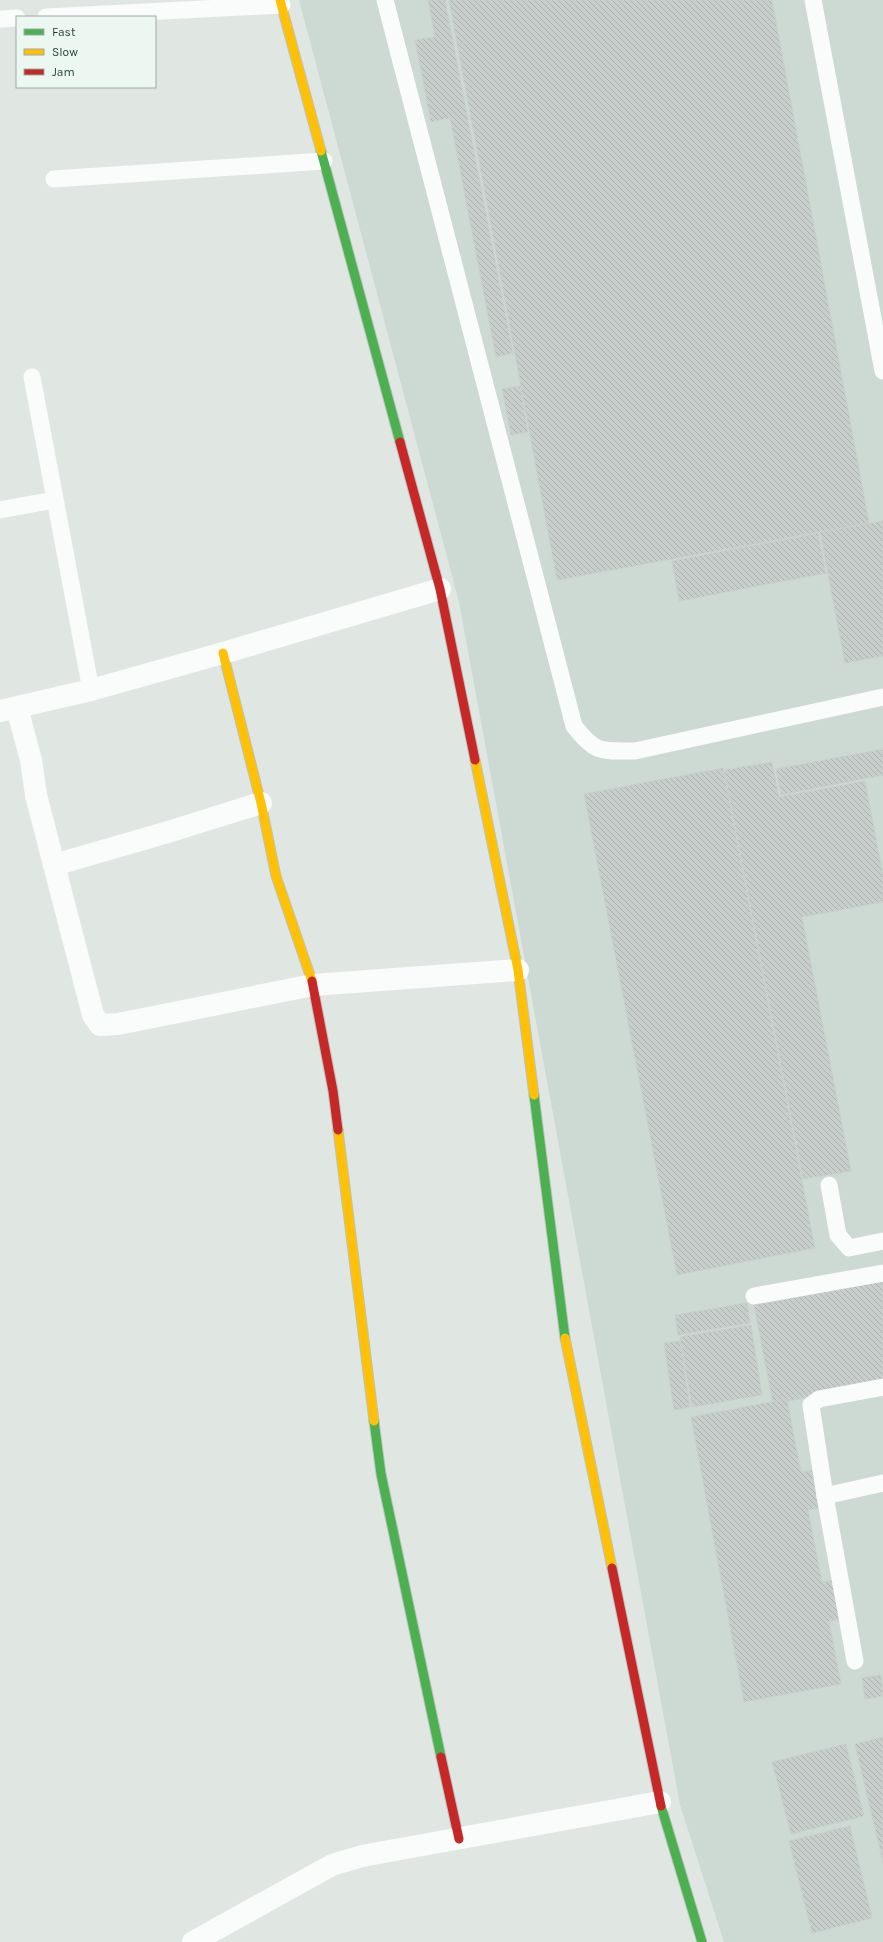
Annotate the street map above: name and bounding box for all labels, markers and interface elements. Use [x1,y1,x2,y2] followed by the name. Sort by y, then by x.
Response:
[16,16,156,88] legend
[52,25,76,39] text: Fast
[52,45,78,59] text: Slow
[52,65,75,79] text: Jam

